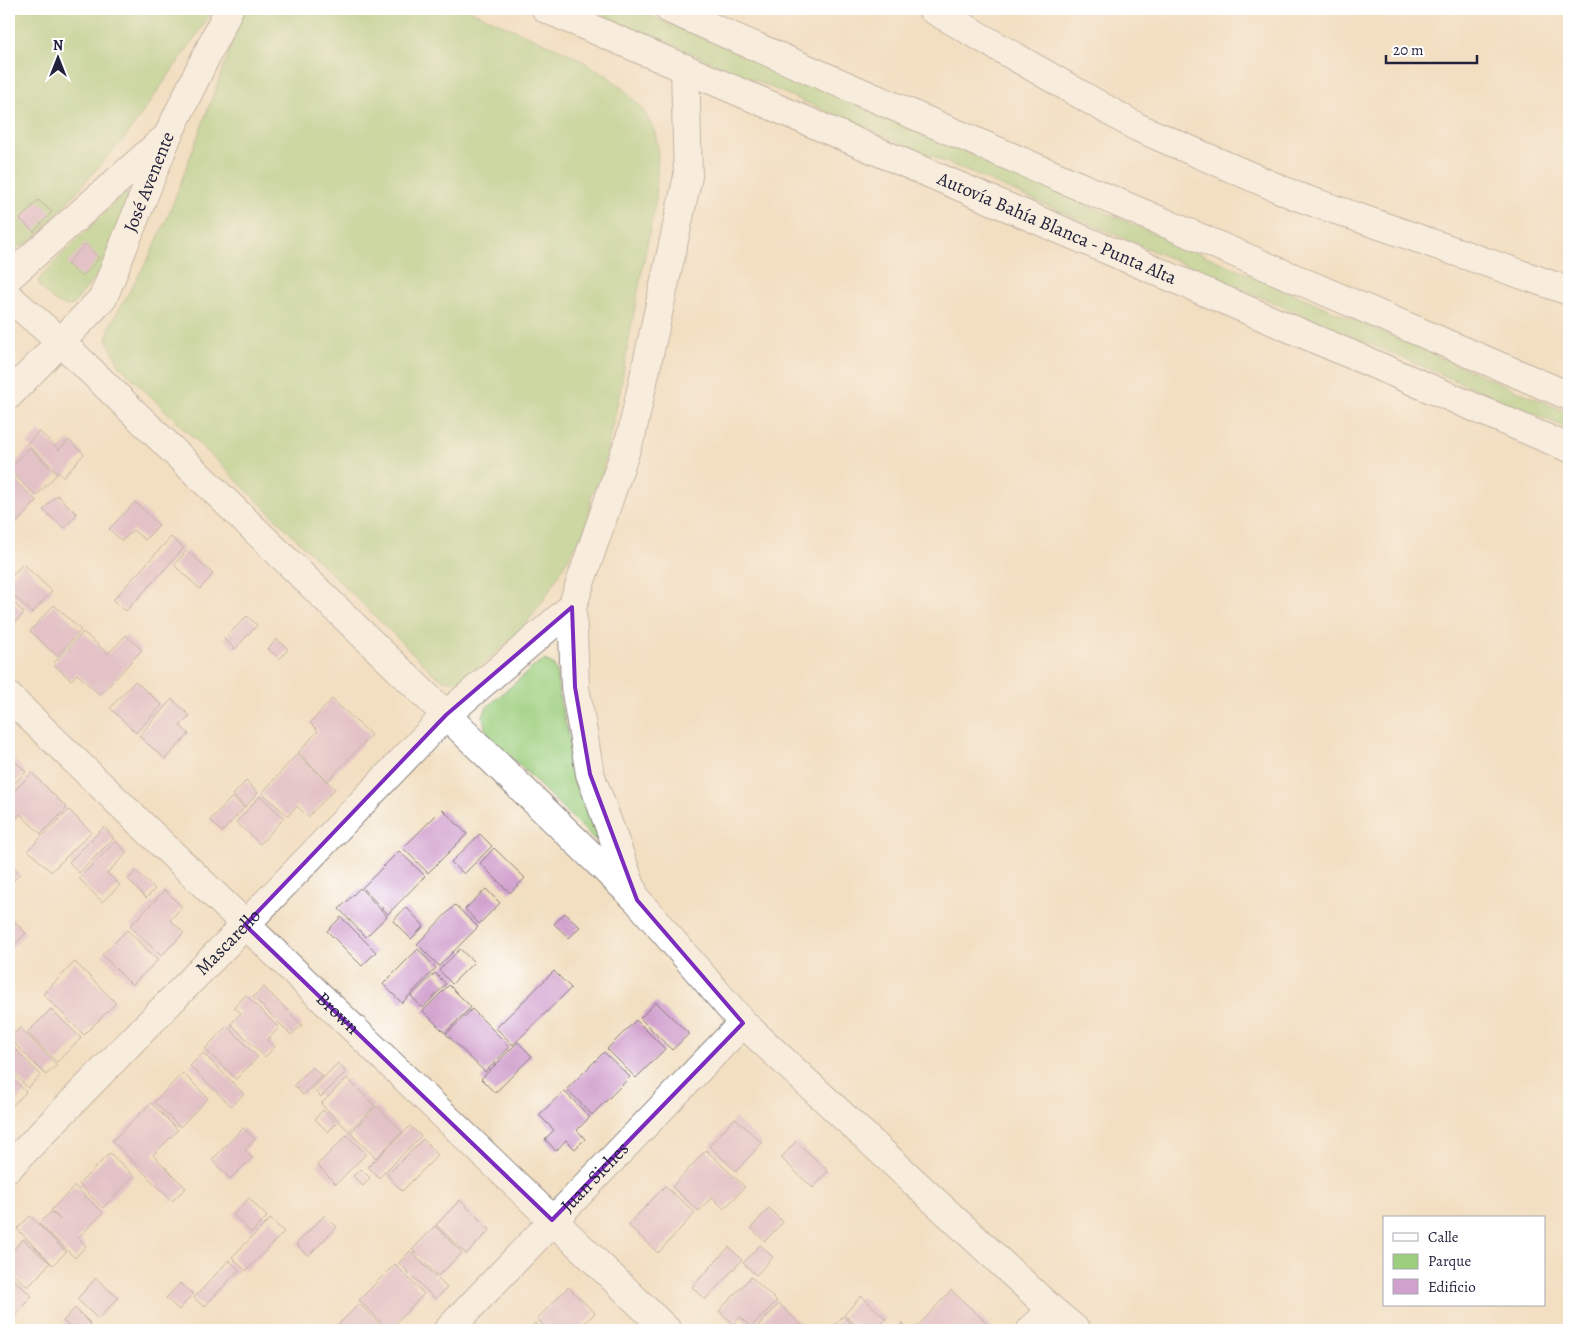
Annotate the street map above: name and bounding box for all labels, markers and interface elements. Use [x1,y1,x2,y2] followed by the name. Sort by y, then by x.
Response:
[32,32,82,82] north arrow
[1386,32,1477,64] scale bar
[53,36,63,55] text: N
[1393,40,1424,60] text: 20 m
[117,127,181,236] street label: José Avenente
[932,165,1181,291] street label: Autovía Bahía Blanca - Punta Alta
[190,903,267,981] street label: Mascarello
[310,986,365,1040] street label: Brown
[555,1136,635,1218] street label: Juan Siches
[1383,1216,1546,1306] legend
[1428,1227,1459,1247] text: Calle
[1428,1251,1471,1271] text: Parque
[1428,1277,1476,1297] text: Edificio

